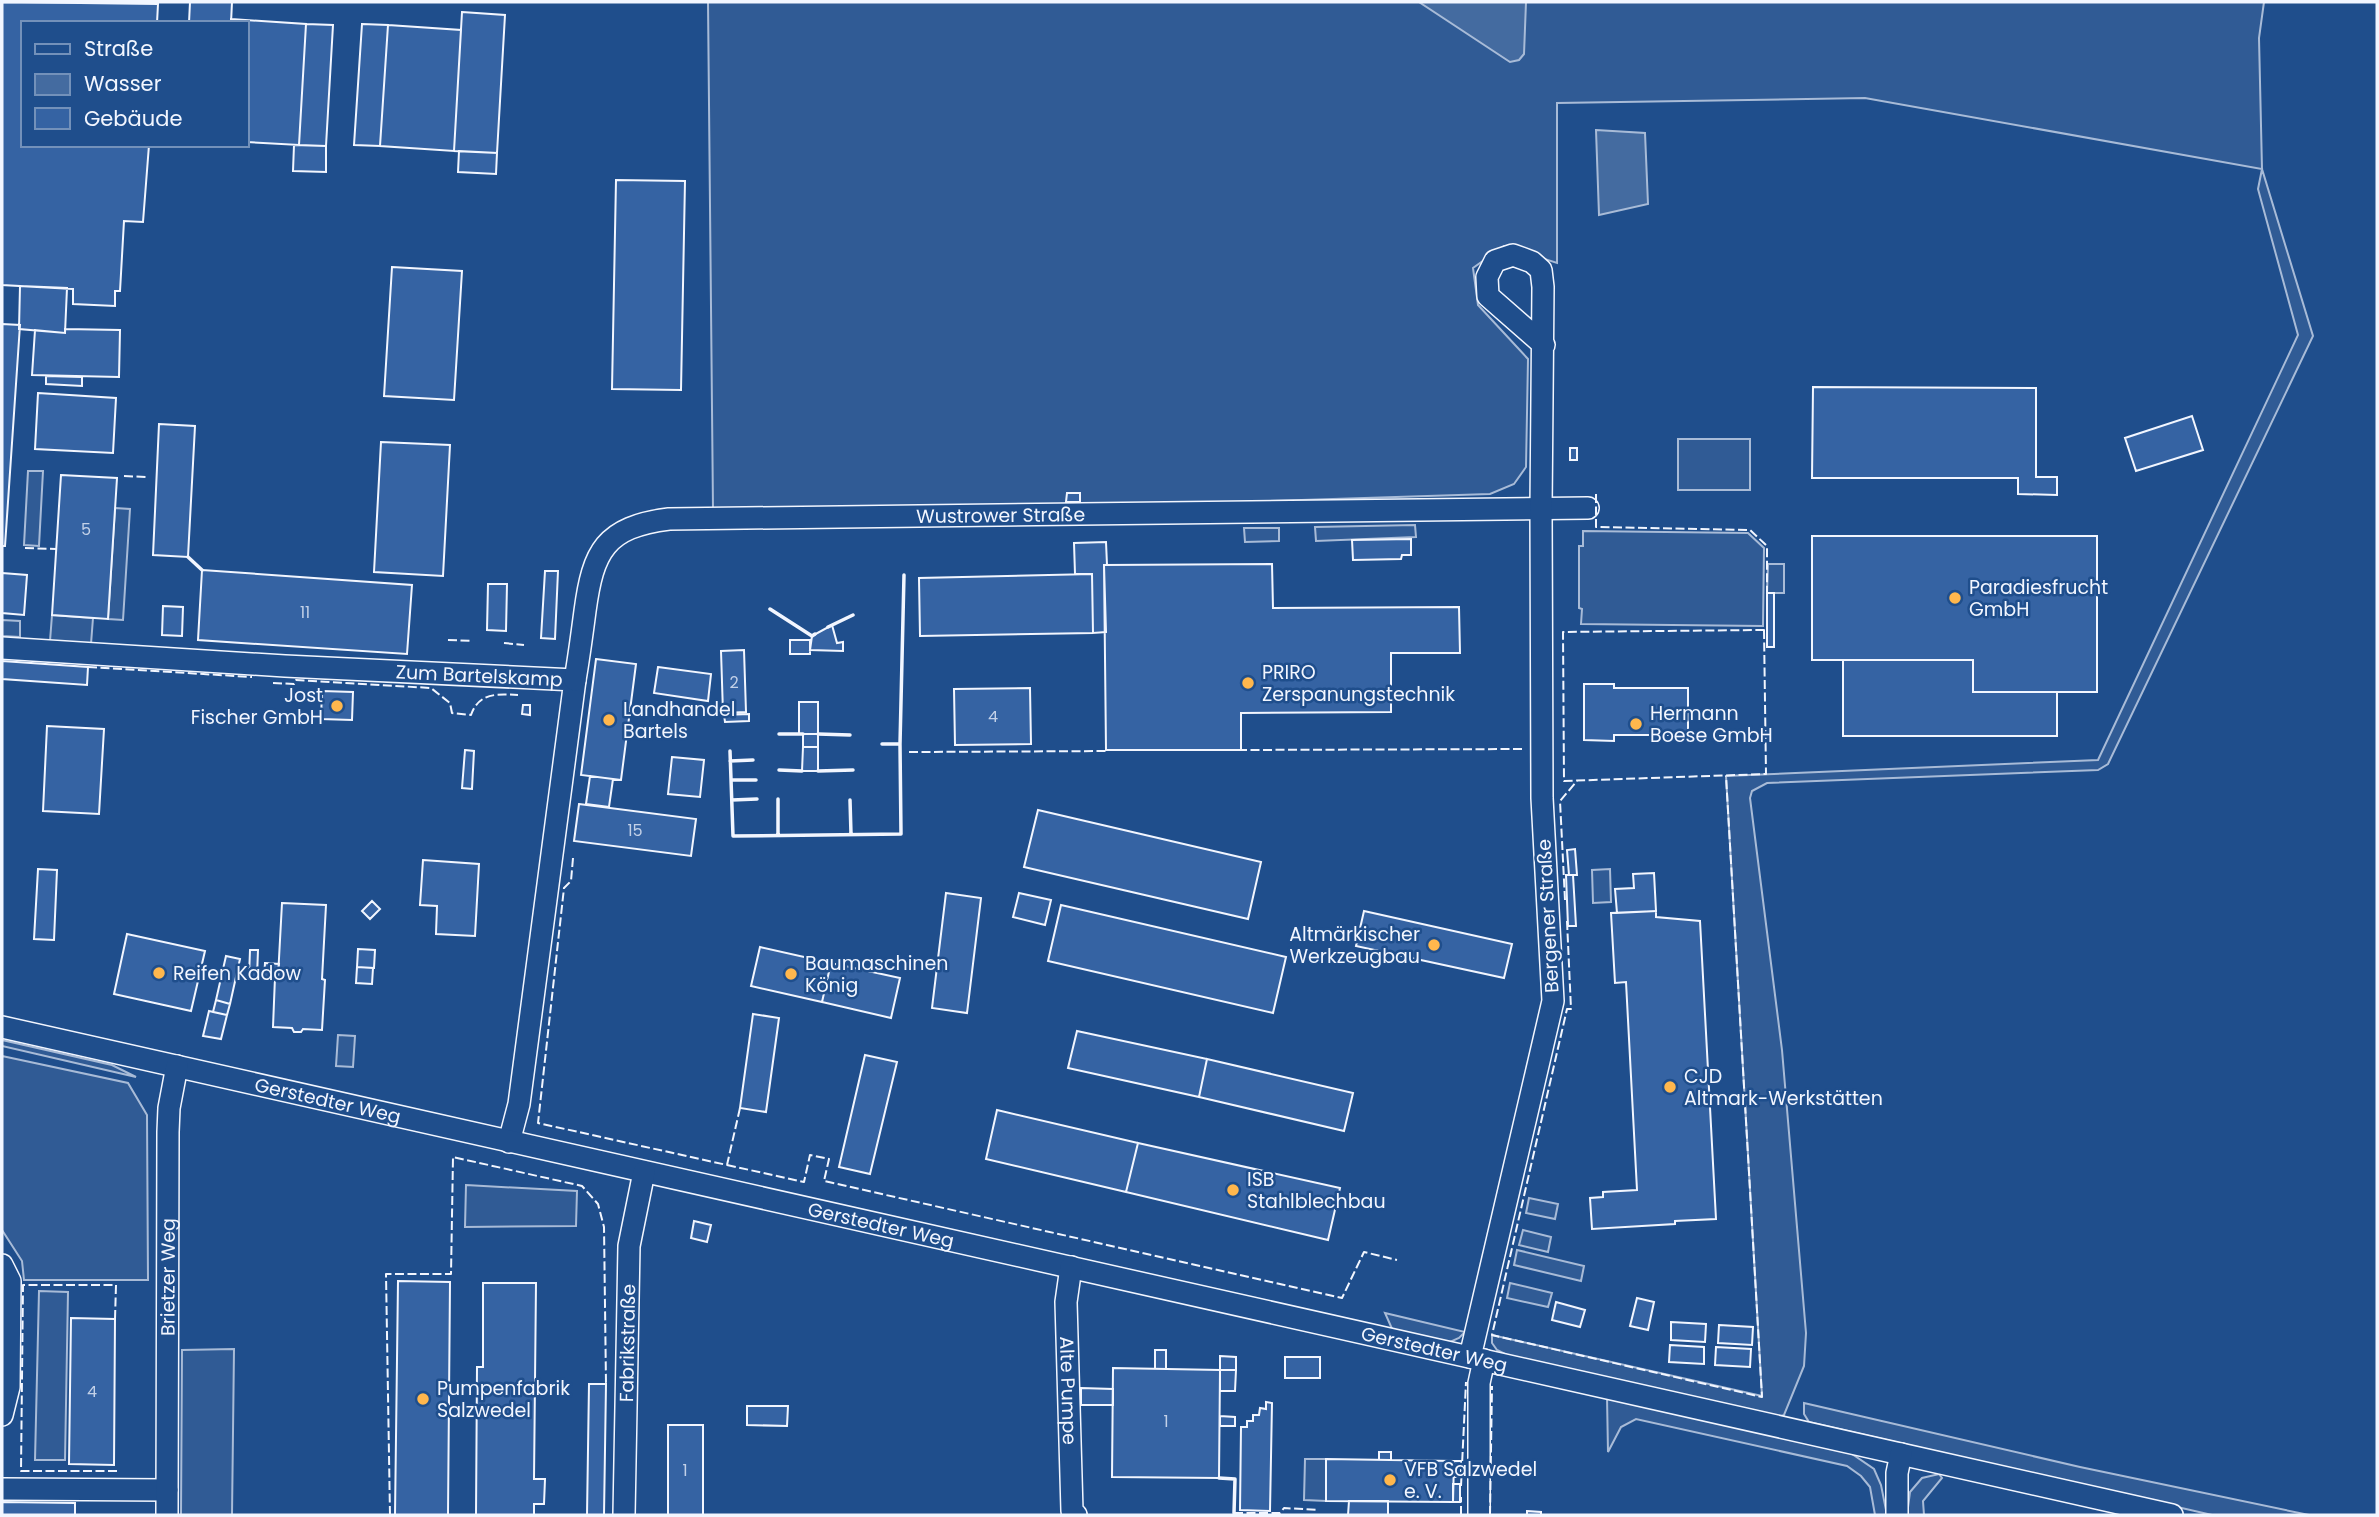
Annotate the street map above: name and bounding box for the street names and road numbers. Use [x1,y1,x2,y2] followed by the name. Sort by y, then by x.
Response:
[916,501,1085,530] street label: Wustrower Straße
[395,658,563,693] street label: Zum Bartelskamp
[1530,838,1566,994] street label: Bergener Straße
[252,1071,404,1130] street label: Gerstedter Weg
[805,1195,957,1254] street label: Gerstedter Weg
[154,1218,181,1336] street label: Brietzer Weg
[613,1284,642,1402] street label: Fabrikstraße
[1358,1320,1510,1379] street label: Gerstedter Weg
[1053,1336,1084,1445] street label: Alte Pumpe

